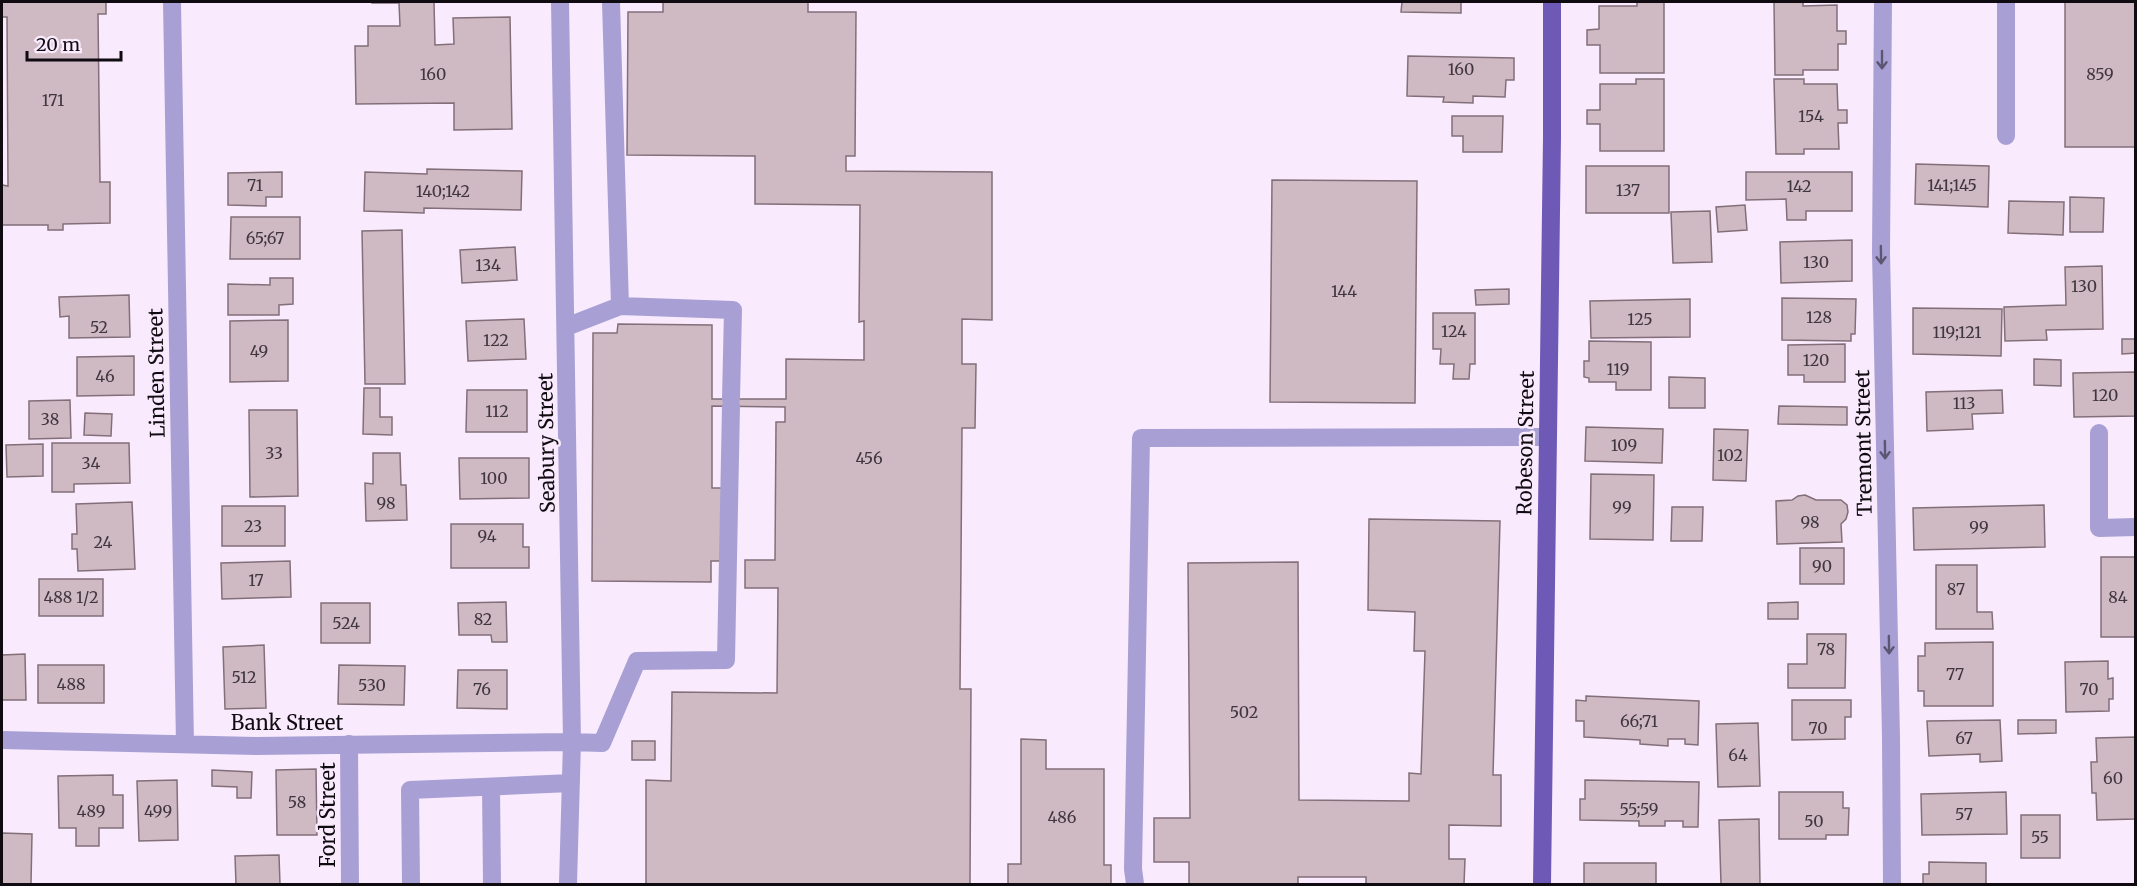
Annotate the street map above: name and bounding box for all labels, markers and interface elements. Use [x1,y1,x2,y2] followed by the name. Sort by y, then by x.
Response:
[27,24,122,62] scale bar
[36,33,80,56] text: 20 m
[1876,49,1888,69] one-way arrow
[1448,59,1474,79] house number: 160
[420,64,446,84] house number: 160
[2086,64,2114,84] house number: 859
[42,90,64,110] house number: 171
[1798,106,1824,126] house number: 154
[247,175,263,195] house number: 71
[1927,175,1977,195] house number: 141;145
[1787,176,1811,196] house number: 142
[1616,180,1640,200] house number: 137
[416,181,470,201] house number: 140;142
[246,228,284,248] house number: 65;67
[1875,244,1887,264] one-way arrow
[1803,252,1829,272] house number: 130
[475,255,501,275] house number: 134
[2071,276,2097,296] house number: 130
[1331,281,1357,301] house number: 144
[1806,307,1832,327] house number: 128
[142,308,170,438] street label: Linden Street
[1627,309,1653,329] house number: 125
[90,317,108,337] house number: 52
[1441,321,1467,341] house number: 124
[1932,322,1982,342] house number: 119;121
[483,330,509,350] house number: 122
[250,341,268,361] house number: 49
[1803,350,1829,370] house number: 120
[1607,359,1629,379] house number: 119
[95,366,115,386] house number: 46
[1849,369,1877,517] street label: Tremont Street
[1511,370,1539,516] street label: Robeson Street
[532,372,560,513] street label: Seabury Street
[2092,385,2118,405] house number: 120
[1953,393,1975,413] house number: 113
[485,401,509,421] house number: 112
[41,409,59,429] house number: 38
[1611,435,1637,455] house number: 109
[1879,439,1891,459] one-way arrow
[265,443,283,463] house number: 33
[1717,445,1743,465] house number: 102
[855,448,883,468] house number: 456
[82,453,101,473] house number: 34
[480,468,508,488] house number: 100
[377,493,395,513] house number: 98
[1612,497,1632,517] house number: 99
[1801,512,1819,532] house number: 98
[244,516,262,536] house number: 23
[1969,517,1989,537] house number: 99
[477,526,497,546] house number: 94
[94,532,113,552] house number: 24
[1812,556,1832,576] house number: 90
[248,570,264,590] house number: 17
[1947,579,1965,599] house number: 87
[43,587,99,607] house number: 488 1/2
[2108,587,2128,607] house number: 84
[474,609,492,629] house number: 82
[332,613,360,633] house number: 524
[1884,634,1895,654] one-way arrow
[1817,639,1835,659] house number: 78
[1946,664,1964,684] house number: 77
[231,667,257,687] house number: 512
[57,674,85,694] house number: 488
[358,675,386,695] house number: 530
[473,679,491,699] house number: 76
[2080,679,2099,699] house number: 70
[1230,702,1258,722] house number: 502
[231,710,343,735] street label: Bank Street
[1620,711,1658,731] house number: 66;71
[1809,718,1828,738] house number: 70
[1955,728,1973,748] house number: 67
[1728,745,1748,765] house number: 64
[315,762,340,868] street label: Ford Street
[2103,768,2123,788] house number: 60
[288,792,306,812] house number: 58
[1619,799,1659,819] house number: 55;59
[77,801,105,821] house number: 489
[144,801,172,821] house number: 499
[1955,804,1973,824] house number: 57
[1048,807,1077,827] house number: 486
[1804,811,1824,831] house number: 50
[2031,827,2049,847] house number: 55

